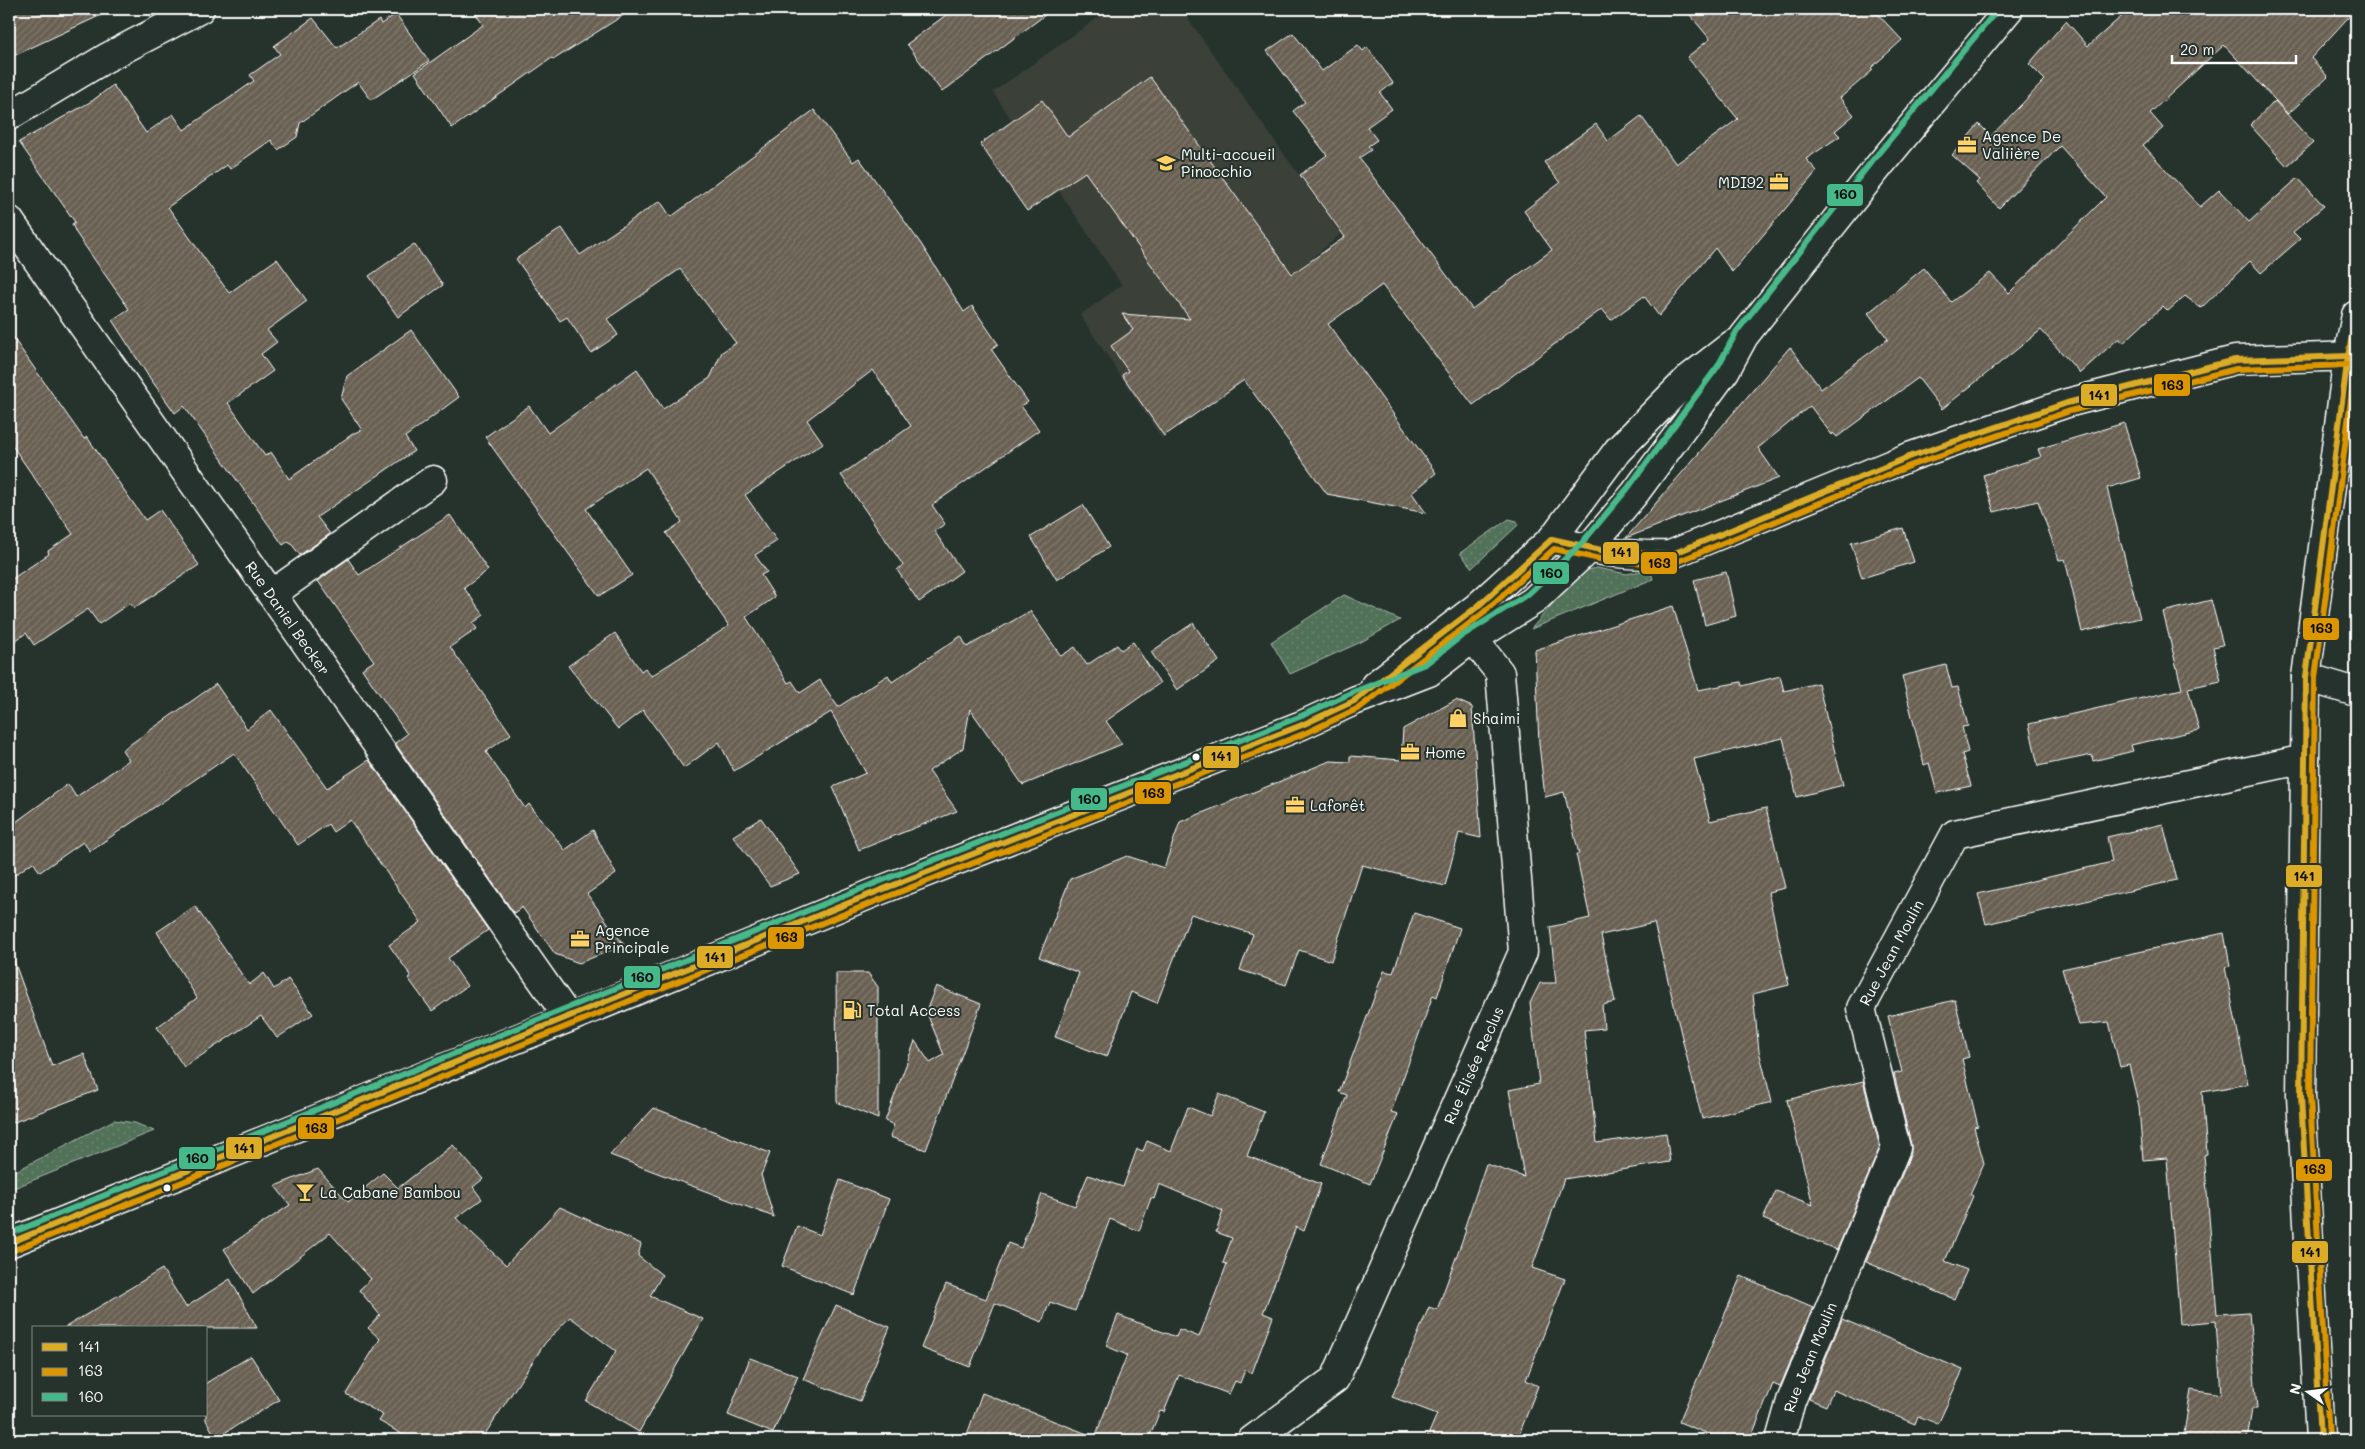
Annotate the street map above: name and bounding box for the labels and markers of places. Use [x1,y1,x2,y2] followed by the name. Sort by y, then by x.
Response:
[1982,126,2061,163] place label: Agence De Valiière
[1956,134,1978,156] office icon: Agence De Valiière
[1181,144,1275,181] place label: Multi-accueil Pinocchio
[1155,152,1177,174] school or university icon: Multi-accueil Pinocchio
[1768,171,1790,193] office icon: MDI92
[1718,172,1764,192] place label: MDI92
[1447,707,1469,729] shop icon: Shaimi
[1473,708,1520,728] place label: Shaimi
[1399,741,1421,763] office icon: Home
[1425,742,1466,762] place label: Home
[1191,752,1201,762] unlabelled marker
[1284,794,1306,816] office icon: Laforêt
[1310,795,1365,815] place label: Laforêt
[595,920,670,957] place label: Agence Principale
[569,928,591,950] office icon: Agence Principale
[841,999,863,1021] fuel station icon: Total Access
[867,1000,961,1020] place label: Total Access
[294,1181,316,1203] bar icon: La Cabane Bambou
[320,1182,461,1202] place label: La Cabane Bambou
[162,1183,172,1193] unlabelled marker

